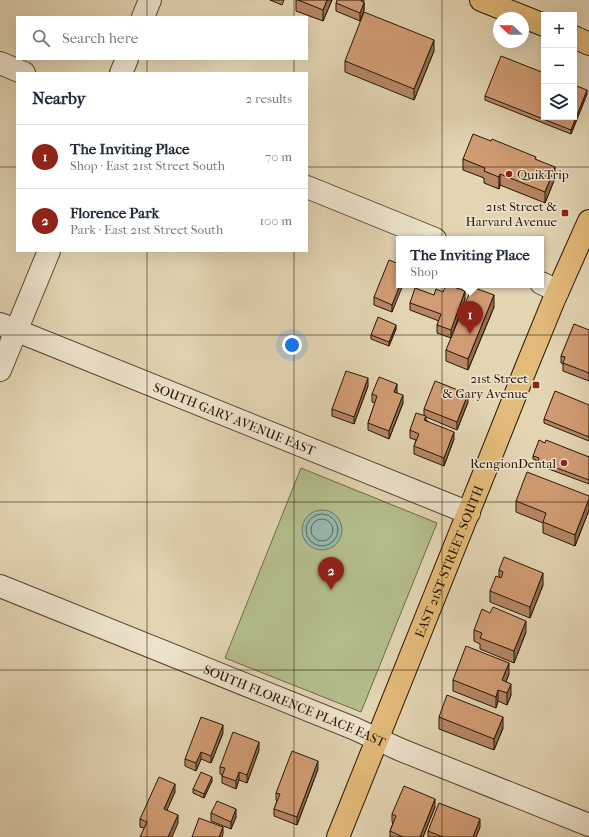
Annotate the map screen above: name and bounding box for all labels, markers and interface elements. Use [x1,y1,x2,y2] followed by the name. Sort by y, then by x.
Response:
[493,12,529,48] north arrow
[541,12,577,120] map controls
[541,12,577,48] button: +
[16,16,308,60] search box
[30,27,52,49] icon: search
[62,29,138,47] text: Search here
[541,48,577,84] button: −
[541,84,577,120] button: layers
[32,88,86,108] text: Nearby
[246,91,292,106] text: 2 results
[70,140,189,158] text: The Inviting Place
[43,149,47,164] text: 1
[265,149,292,164] text: 70 m
[70,158,225,173] text: Shop · East 21st Street South
[517,167,569,182] place label: QuikTrip
[504,169,514,179] marker: QuikTrip
[466,199,558,229] place label: 21st Street & Harvard Avenue
[70,204,159,222] text: Florence Park
[560,208,570,218] marker: 21st Street & Harvard Avenue
[42,213,48,228] text: 2
[259,213,292,228] text: 100 m
[70,222,223,237] text: Park · East 21st Street South
[396,236,544,288] popup
[410,246,530,264] text: The Inviting Place
[410,264,438,279] text: Shop
[457,301,483,334] pin: 1
[282,335,302,355] your location
[442,371,529,401] place label: 21st Street & Gary Avenue
[151,380,318,458] street label: SOUTH GARY AVENUE EAST
[531,380,541,390] marker: 21st Street & Gary Avenue
[470,456,556,471] place label: RengionDental
[559,458,569,468] marker: RengionDental
[412,483,486,640] street label: EAST 21ST STREET SOUTH
[318,557,344,590] pin: 2
[201,662,388,750] street label: SOUTH FLORENCE PLACE EAST

